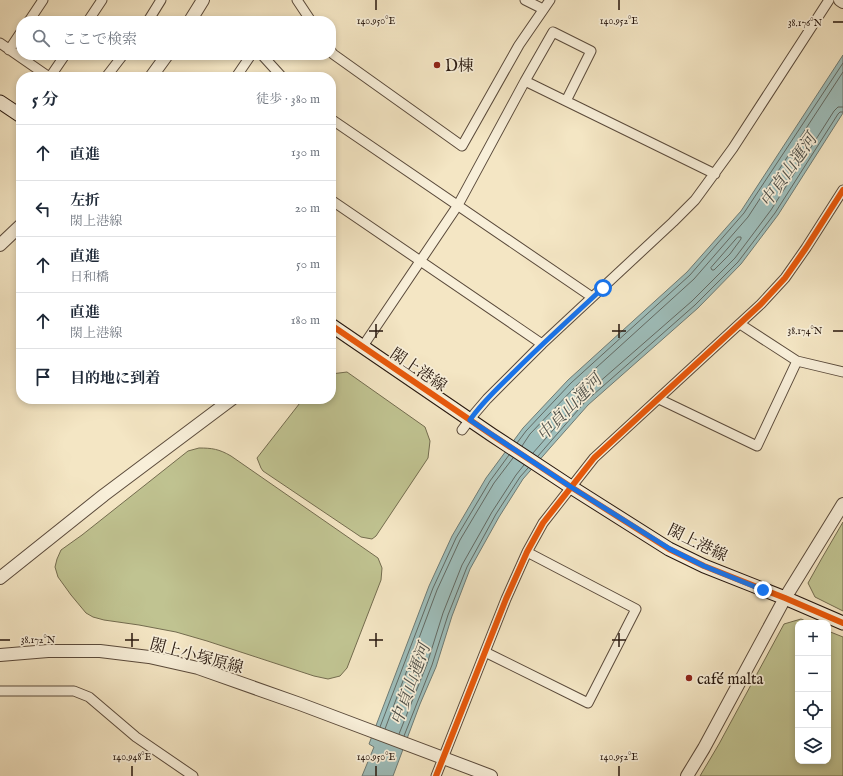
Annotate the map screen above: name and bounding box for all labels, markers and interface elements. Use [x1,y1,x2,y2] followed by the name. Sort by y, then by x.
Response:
[357,15,395,28] text: 140.950°E
[600,15,638,28] text: 140.952°E
[16,16,336,60] search box
[788,17,822,30] text: 38.176°N
[30,27,52,49] icon: search
[62,30,137,49] text: ここで検索
[445,57,474,77] place label: D棟
[432,60,442,70] marker: D棟
[32,90,59,111] text: 5 分
[256,91,320,108] text: 徒歩 · 380 m
[756,128,824,212] water label: 中貞山運河
[32,142,54,164] icon: ahead
[291,144,320,161] text: 130 m
[70,145,100,164] text: 直進
[70,191,100,210] text: 左折
[32,198,54,220] icon: left
[295,200,320,217] text: 20 m
[70,213,122,230] text: 閖上港線
[70,247,100,266] text: 直進
[32,254,54,276] icon: ahead
[296,256,320,273] text: 50 m
[70,269,109,286] text: 日和橋
[594,279,612,297] route start
[70,303,100,322] text: 直進
[32,310,54,332] icon: ahead
[291,312,320,329] text: 180 m
[70,325,122,342] text: 閖上港線
[788,325,823,338] text: 38.174°N
[386,344,450,397] street label: 閖上港線
[32,366,54,388] icon: arrive
[533,368,609,446] water label: 中貞山運河
[70,369,160,388] text: 目的地に到着
[664,521,730,567] street label: 閖上港線
[754,581,772,599] route end
[795,620,831,764] map controls
[795,620,831,656] button: +
[21,634,56,647] text: 38.172°N
[148,635,245,679] street label: 閖上小塚原線
[387,638,437,728] water label: 中貞山運河
[795,656,831,692] button: −
[697,670,764,690] place label: café malta
[684,673,694,683] marker: café malta
[795,692,831,728] button: locate
[795,728,831,764] button: layers
[113,751,152,764] text: 140.948°E
[357,751,395,764] text: 140.950°E
[600,751,638,764] text: 140.952°E

